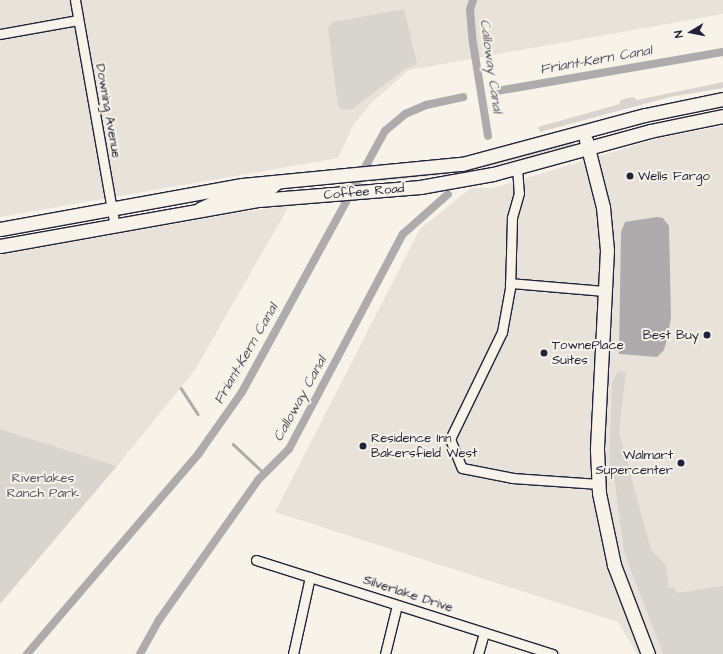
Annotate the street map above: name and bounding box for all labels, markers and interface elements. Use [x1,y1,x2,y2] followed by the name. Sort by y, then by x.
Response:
[671,12,711,52] north arrow
[476,18,506,114] water label: Calloway Canal
[671,29,687,39] text: N
[539,42,653,78] water label: Friant-Kern Canal
[92,63,124,159] street label: Downing Avenue
[638,168,710,184] place label: Wells Fargo
[625,171,635,181] marker: Wells Fargo
[323,181,405,203] street label: Coffee Road
[210,301,282,407] water label: Friant-Kern Canal
[643,327,699,343] place label: Best Buy
[702,330,712,340] marker: Best Buy
[552,338,624,369] place label: TownePlace Suites
[539,348,549,358] marker: TownePlace Suites
[270,354,330,444] water label: Calloway Canal
[371,431,477,462] place label: Residence Inn Bakersfield West
[358,441,368,451] marker: Residence Inn Bakersfield West
[595,448,673,479] place label: Walmart Supercenter
[676,458,686,468] marker: Walmart Supercenter
[7,471,79,502] park label: Riverlakes Ranch Park
[361,572,455,616] street label: Silverlake Drive

